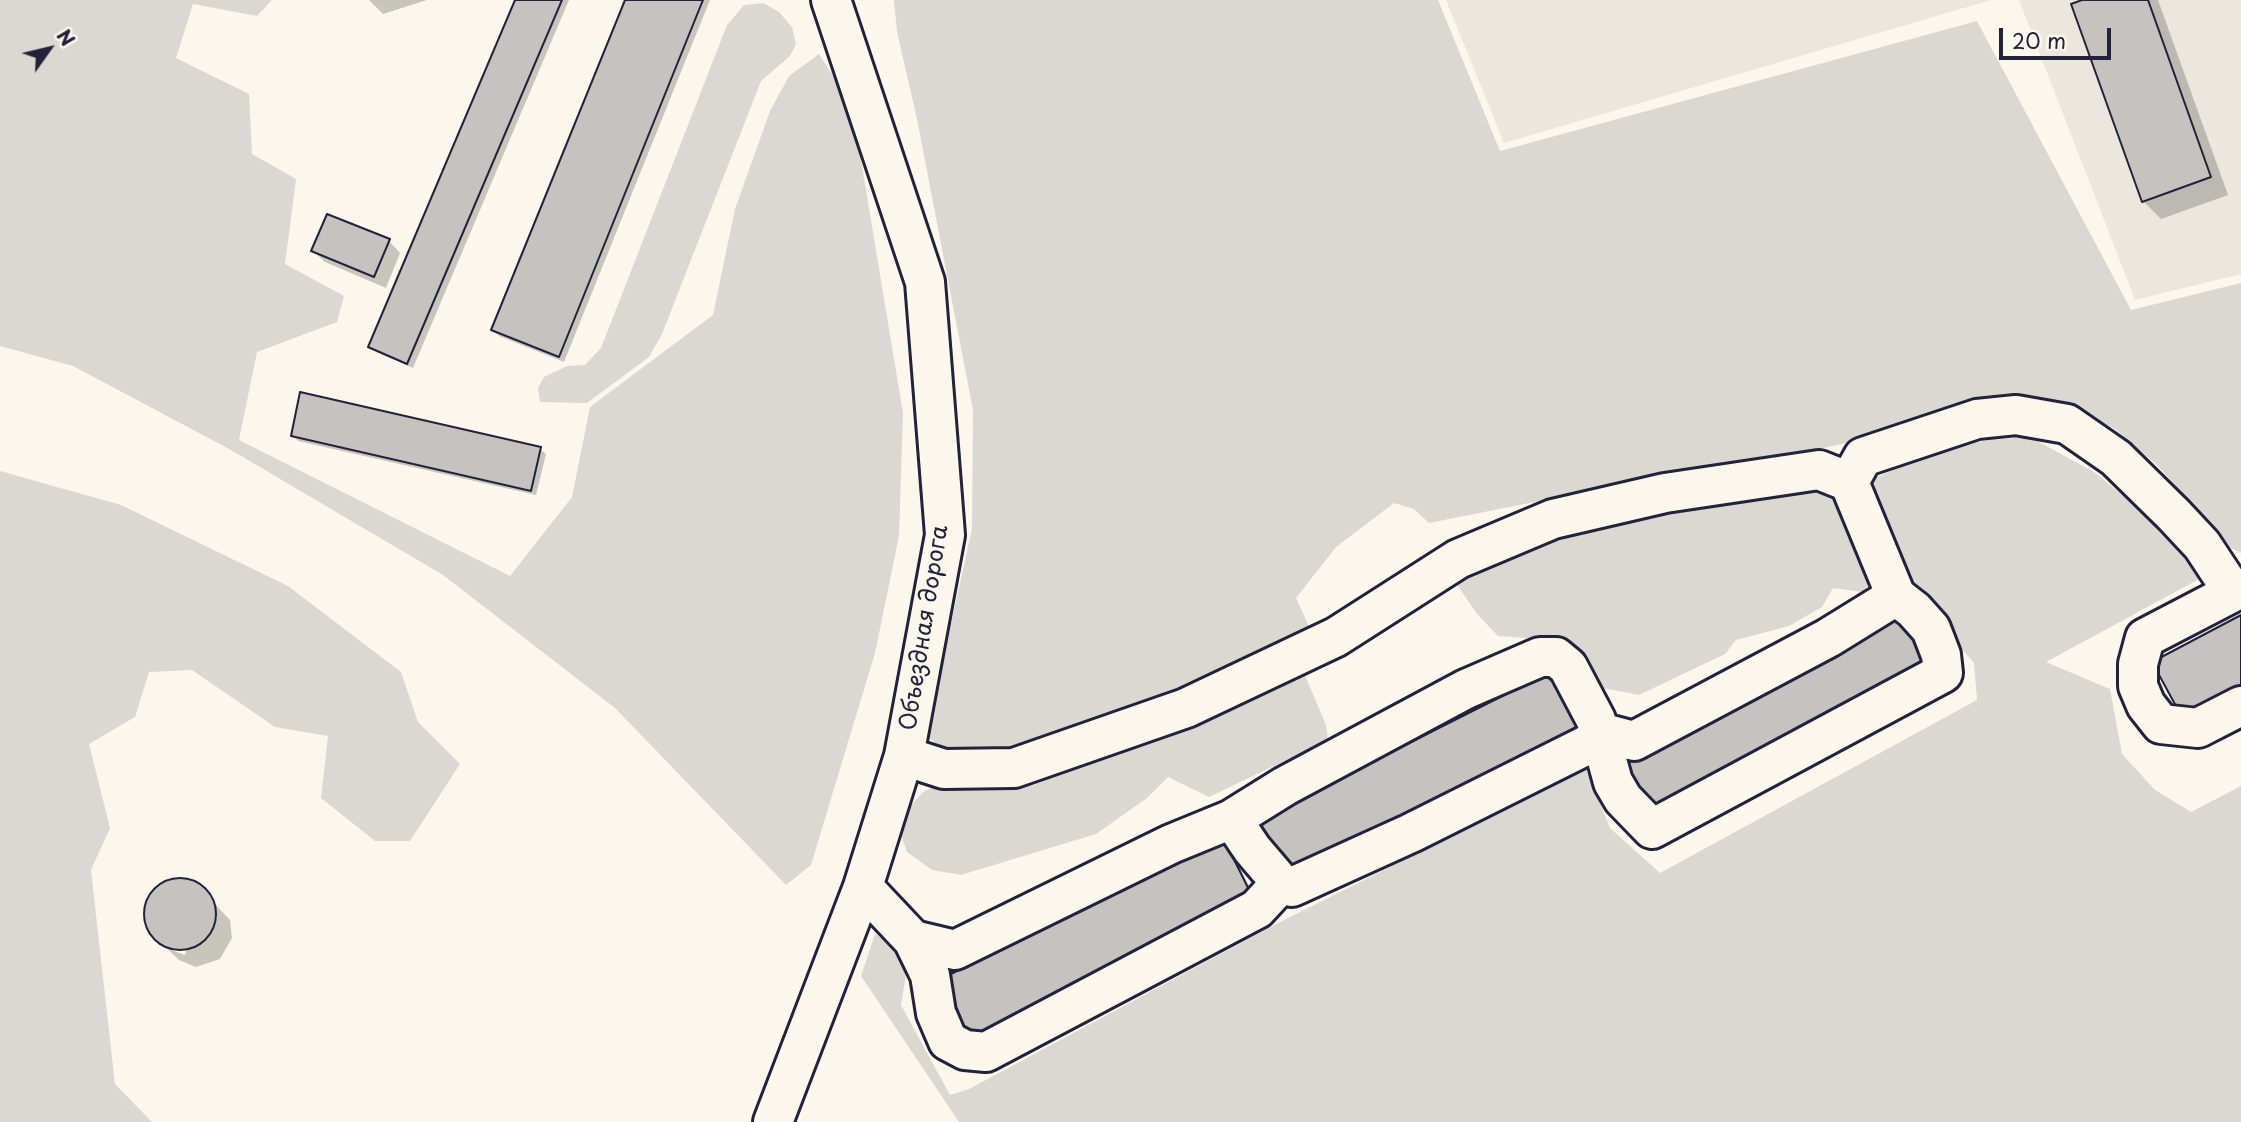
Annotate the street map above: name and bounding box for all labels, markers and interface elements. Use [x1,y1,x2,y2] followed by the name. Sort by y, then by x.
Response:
[14,14,84,84] north arrow
[2003,14,2115,58] scale bar
[51,23,82,51] text: N
[2012,24,2066,56] text: 20 m
[895,523,955,733] street label: Объездная дорога

